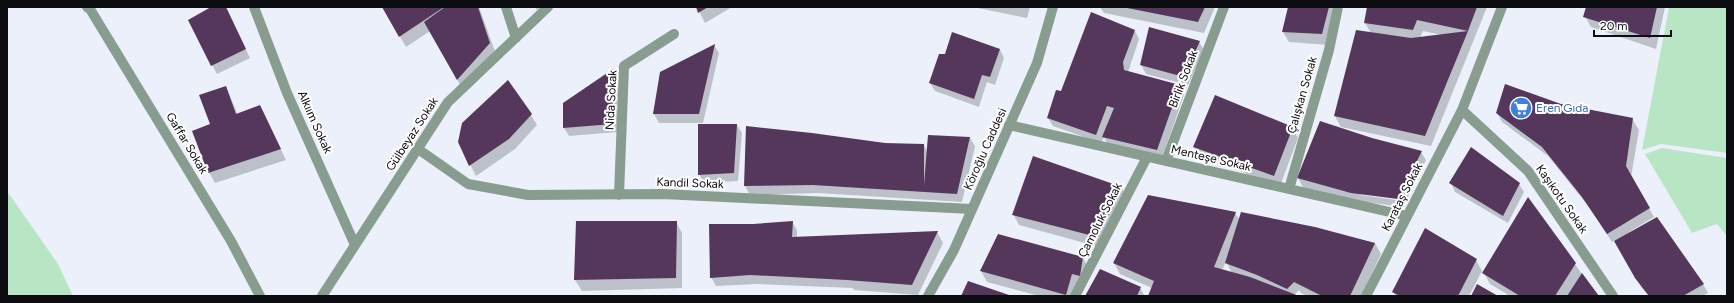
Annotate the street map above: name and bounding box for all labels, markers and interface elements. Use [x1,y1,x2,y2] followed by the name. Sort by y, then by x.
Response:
[1594,12,1671,38] scale bar
[1600,19,1628,33] text: 20 m
[1166,48,1200,110] street label: Birlik Sokak
[1284,55,1320,135] street label: Çalışkan Sokak
[602,69,620,130] street label: Nida Sokak
[295,88,335,156] street label: Alkıım Sokak
[383,94,441,173] street label: Gülbeyaz Sokak
[1508,95,1534,121] supermarket icon: Eren Gıda
[1536,101,1588,115] place label: Eren Gıda
[961,106,1009,192] street label: Köroğlu Caddesi
[163,110,211,176] street label: Gaffar Sokak
[1170,142,1252,174] street label: Menteşe Sokak
[1379,160,1425,233] street label: Karataş Sokak
[1533,162,1591,236] street label: Kaşıkotu Sokak
[656,175,724,191] street label: Kandil Sokak
[1075,180,1125,260] street label: Çamoluk Sokak

